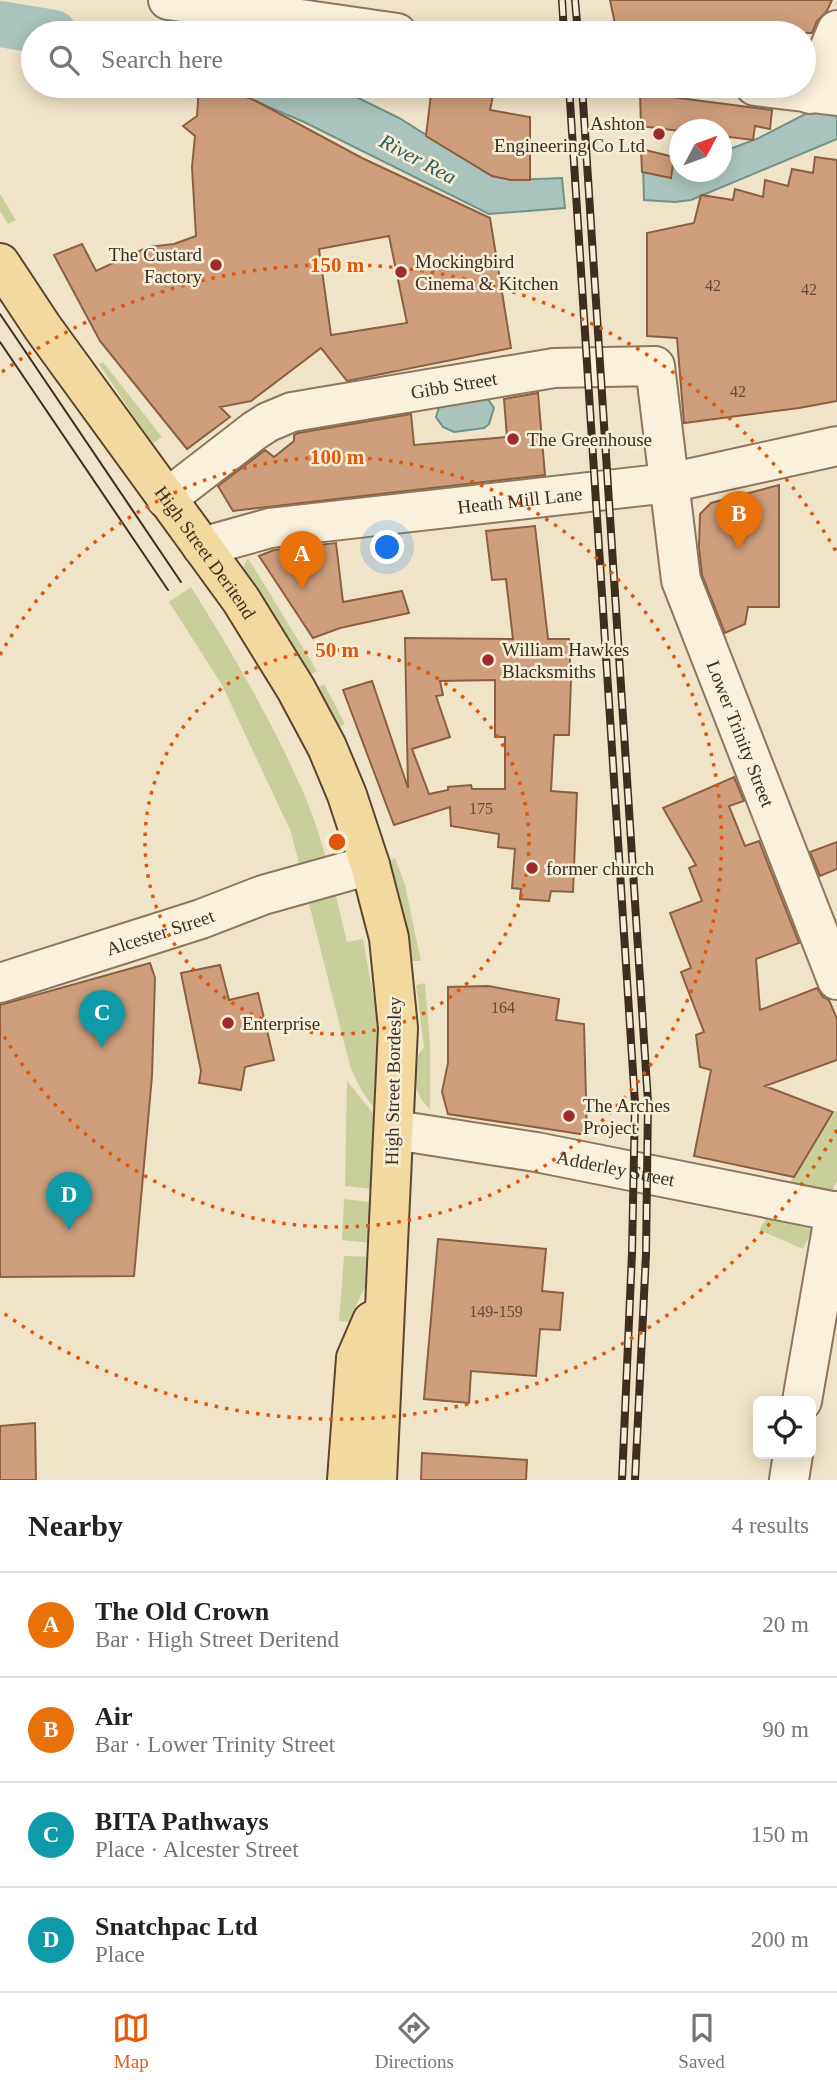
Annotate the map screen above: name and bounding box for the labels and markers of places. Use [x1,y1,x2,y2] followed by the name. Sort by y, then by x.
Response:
[494,113,645,156] place label: Ashton Engineering Co Ltd
[651,126,667,142] marker: Ashton Engineering Co Ltd
[109,244,202,287] place label: The Custard Factory
[415,251,559,294] place label: Mockingbird Cinema & Kitchen
[208,257,224,273] marker: The Custard Factory
[393,264,409,280] marker: Mockingbird Cinema & Kitchen
[527,429,652,450] place label: The Greenhouse
[505,431,521,447] marker: The Greenhouse
[716,491,762,549] pin: B
[279,531,325,589] pin: A
[502,639,629,682] place label: William Hawkes Blacksmiths
[480,652,496,668] marker: William Hawkes Blacksmiths
[325,830,349,854] centre of rings
[546,858,655,879] place label: former church
[524,860,540,876] marker: former church
[79,990,125,1048] pin: C
[242,1013,320,1034] place label: Enterprise
[220,1015,236,1031] marker: Enterprise
[583,1095,670,1138] place label: The Arches Project
[561,1108,577,1124] marker: The Arches Project
[46,1172,92,1230] pin: D

